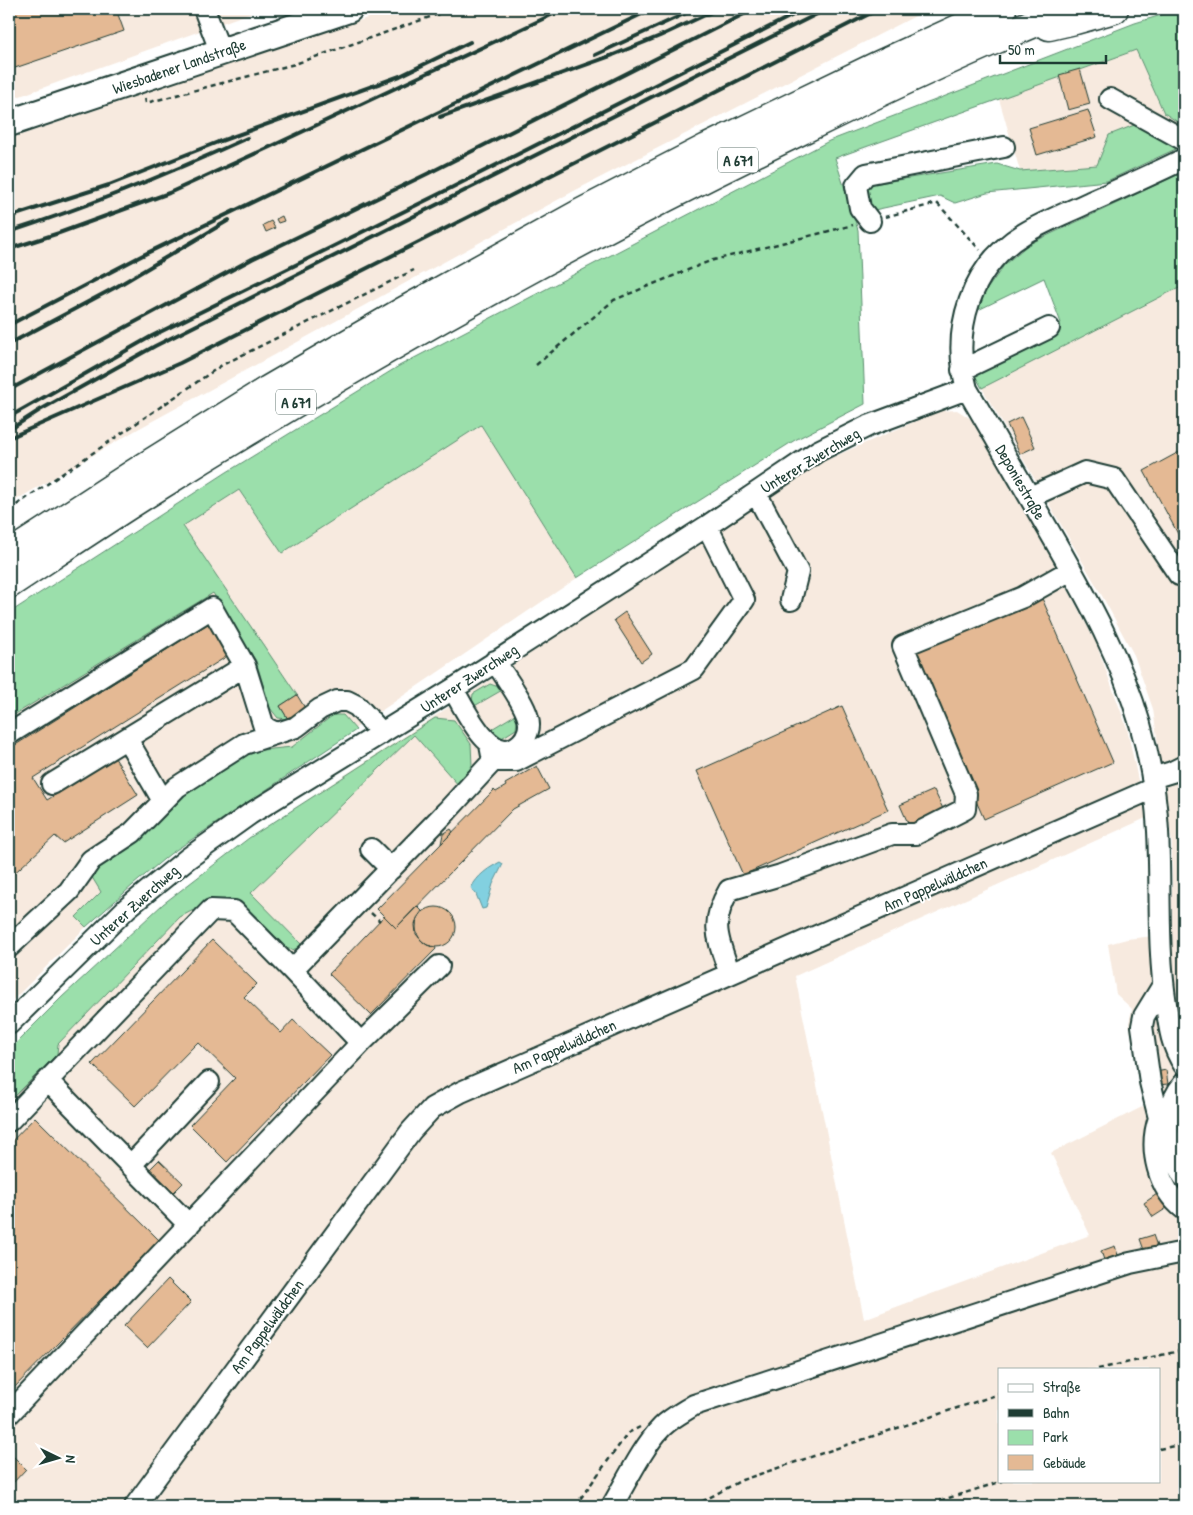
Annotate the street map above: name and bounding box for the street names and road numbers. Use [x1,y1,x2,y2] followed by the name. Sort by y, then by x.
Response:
[109,33,249,99] street label: Wiesbadener Landstraße
[718,148,758,172] road number: A 671
[276,390,316,414] road number: A 671
[756,422,864,498] street label: Unterer Zwerchweg
[991,440,1052,524] street label: Deponiestraße
[416,638,522,718] street label: Unterer Zwerchweg
[880,851,990,917] street label: Am Pappelwäldchen
[85,859,183,951] street label: Unterer Zwerchweg
[509,1013,619,1079] street label: Am Pappelwäldchen
[225,1274,309,1378] street label: Am Pappelwäldchen

